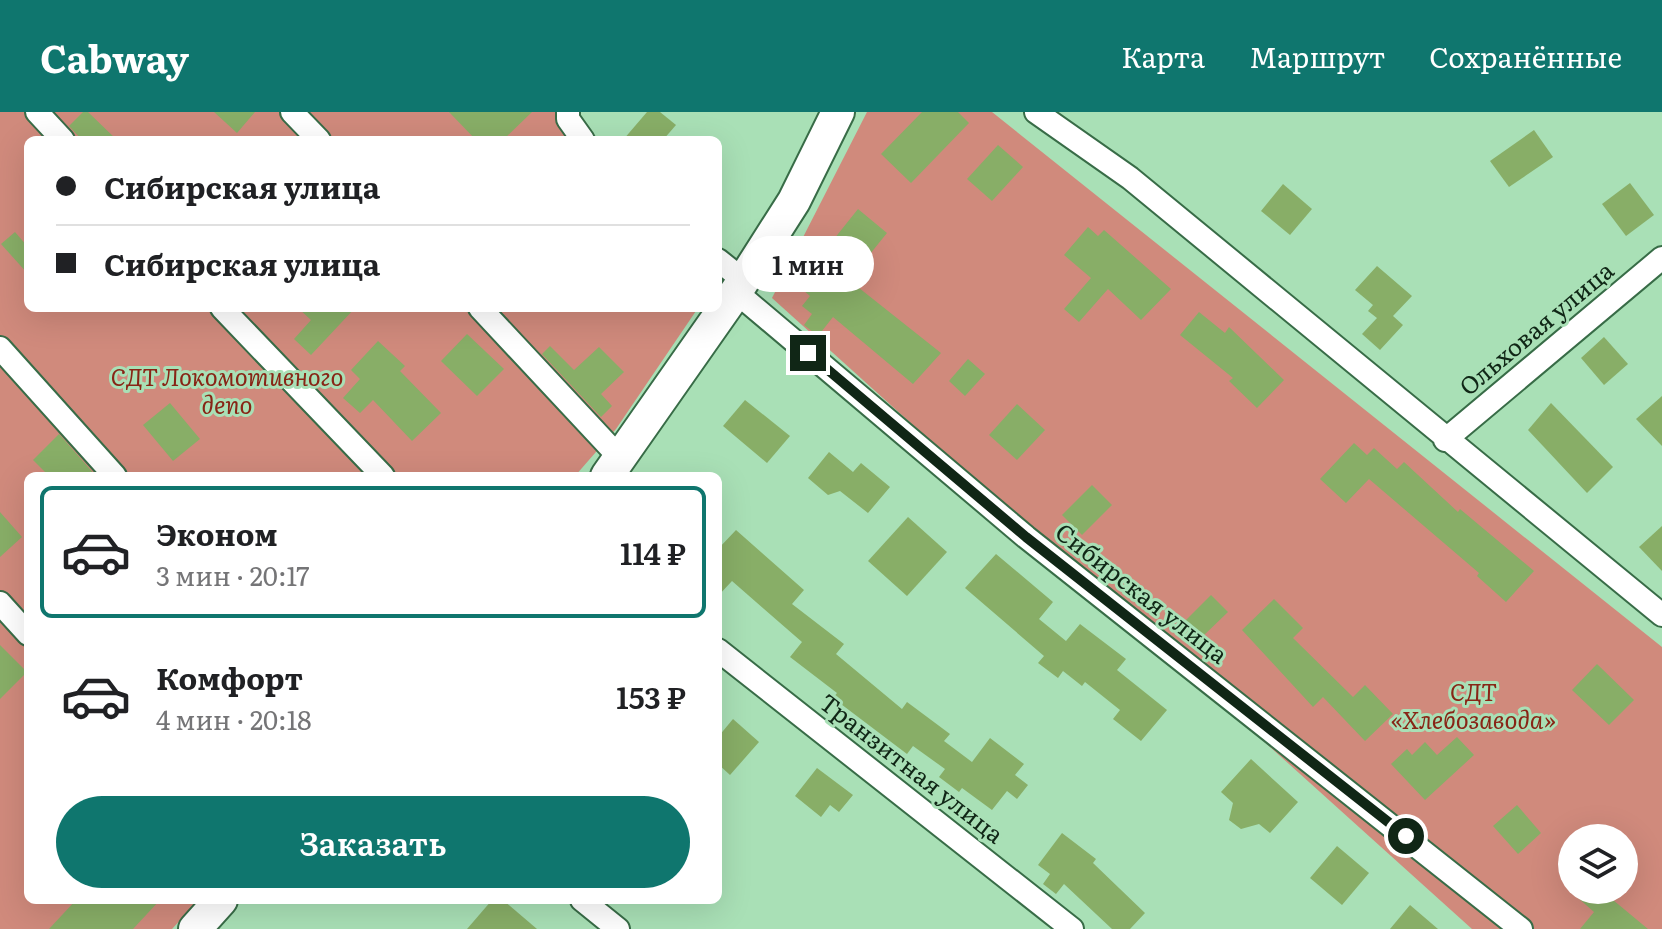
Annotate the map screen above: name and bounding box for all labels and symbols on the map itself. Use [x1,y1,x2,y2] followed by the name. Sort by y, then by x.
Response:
[742,237,874,293] callout: 1 мин
[1451,252,1620,402] street label: Ольховая улица
[790,335,826,371] route end
[111,358,343,421] park label: СДТ Локомотивного депо
[1049,514,1236,671] street label: Сибирская улица
[1390,673,1556,736] park label: СДТ «Хлебозавода»
[813,684,1012,850] street label: Транзитная улица
[1388,818,1424,854] route start

